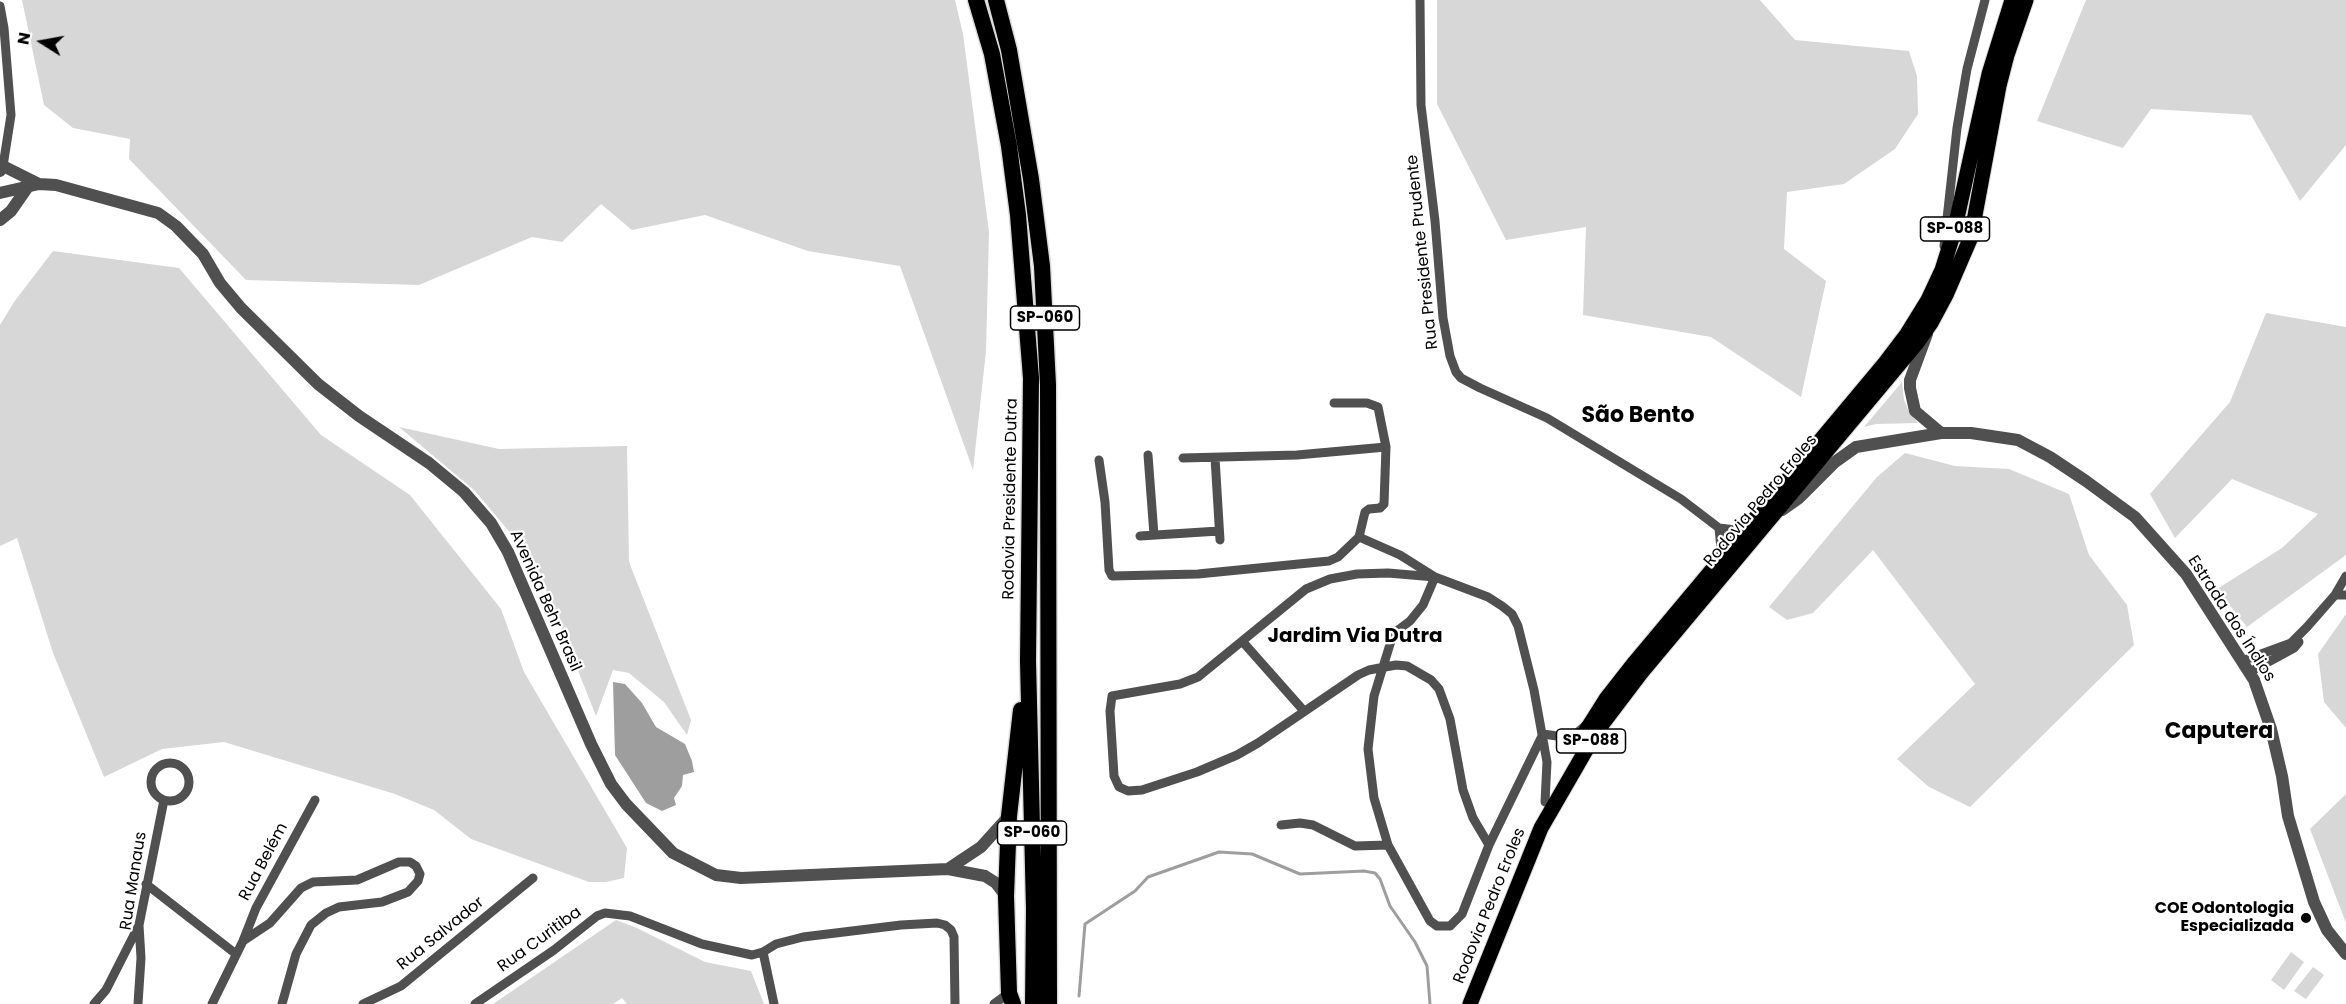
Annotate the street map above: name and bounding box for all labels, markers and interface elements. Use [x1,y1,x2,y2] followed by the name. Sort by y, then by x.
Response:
[12,12,72,72] north arrow
[11,30,36,47] text: N
[1403,154,1443,350] street label: Rua Presidente Prudente
[1920,217,1990,241] road number: SP-088
[1010,306,1080,330] road number: SP-060
[1000,398,1022,600] street label: Rodovia Presidente Dutra
[1582,403,1694,429] district label: São Bento
[1700,431,1822,571] street label: Rodovia Pedro Eroles
[505,527,585,675] street label: Avenida Behr Brasil
[2183,552,2279,686] street label: Estrada dos Índios
[1267,625,1443,649] district label: Jardim Via Dutra
[2165,719,2273,745] district label: Caputera
[1556,729,1626,753] road number: SP-088
[236,820,292,904] street label: Rua Belém
[998,821,1066,845] road number: SP-060
[1450,825,1530,987] street label: Rodovia Pedro Eroles
[117,830,151,932] street label: Rua Manaus
[394,893,488,975] street label: Rua Salvador
[2155,899,2294,937] place label: COE Odontologia Especializada
[494,903,586,977] street label: Rua Curitiba
[2299,911,2313,925] marker: COE Odontologia Especializada

